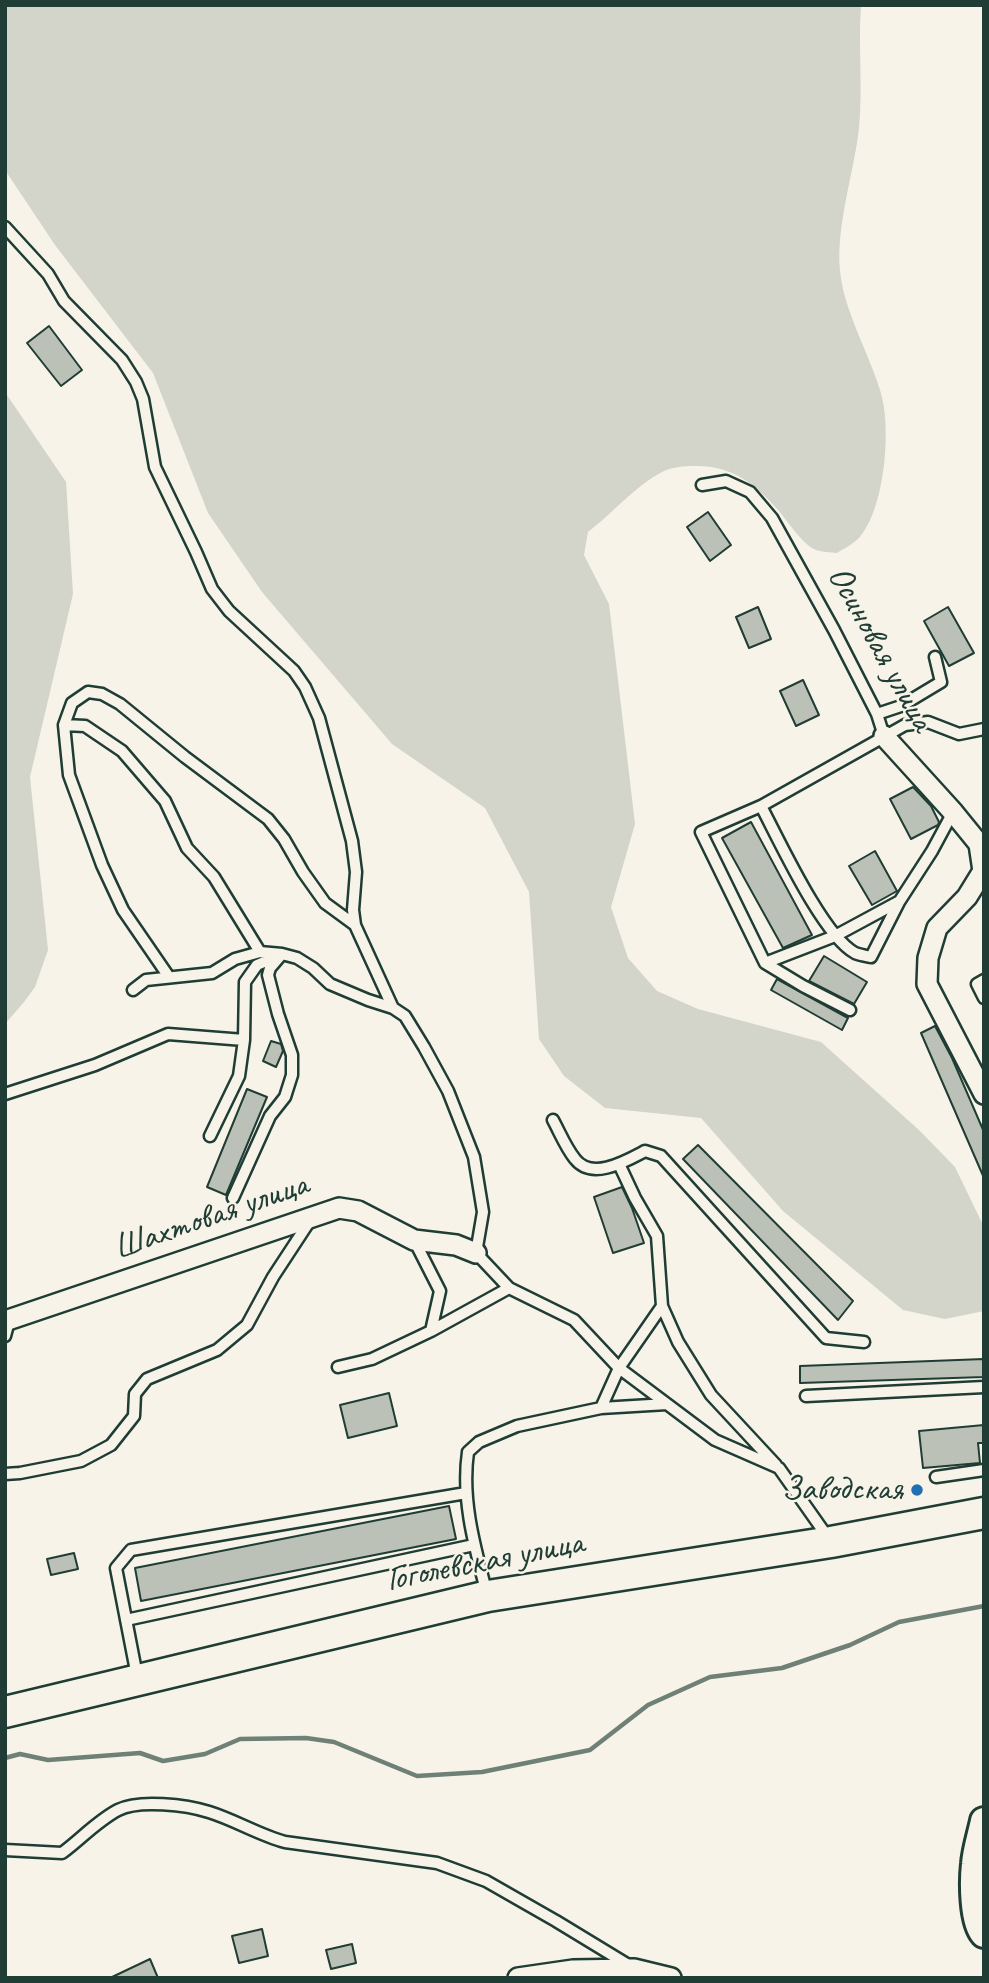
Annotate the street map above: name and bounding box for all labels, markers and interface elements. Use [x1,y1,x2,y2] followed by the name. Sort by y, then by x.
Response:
[817,559,943,739] street label: Осиновая улица
[108,1164,314,1270] street label: Шахтовая улица
[782,1469,903,1511] place label: Заводская
[909,1482,925,1498] marker: Заводская
[383,1522,587,1602] street label: Гоголевская улица

